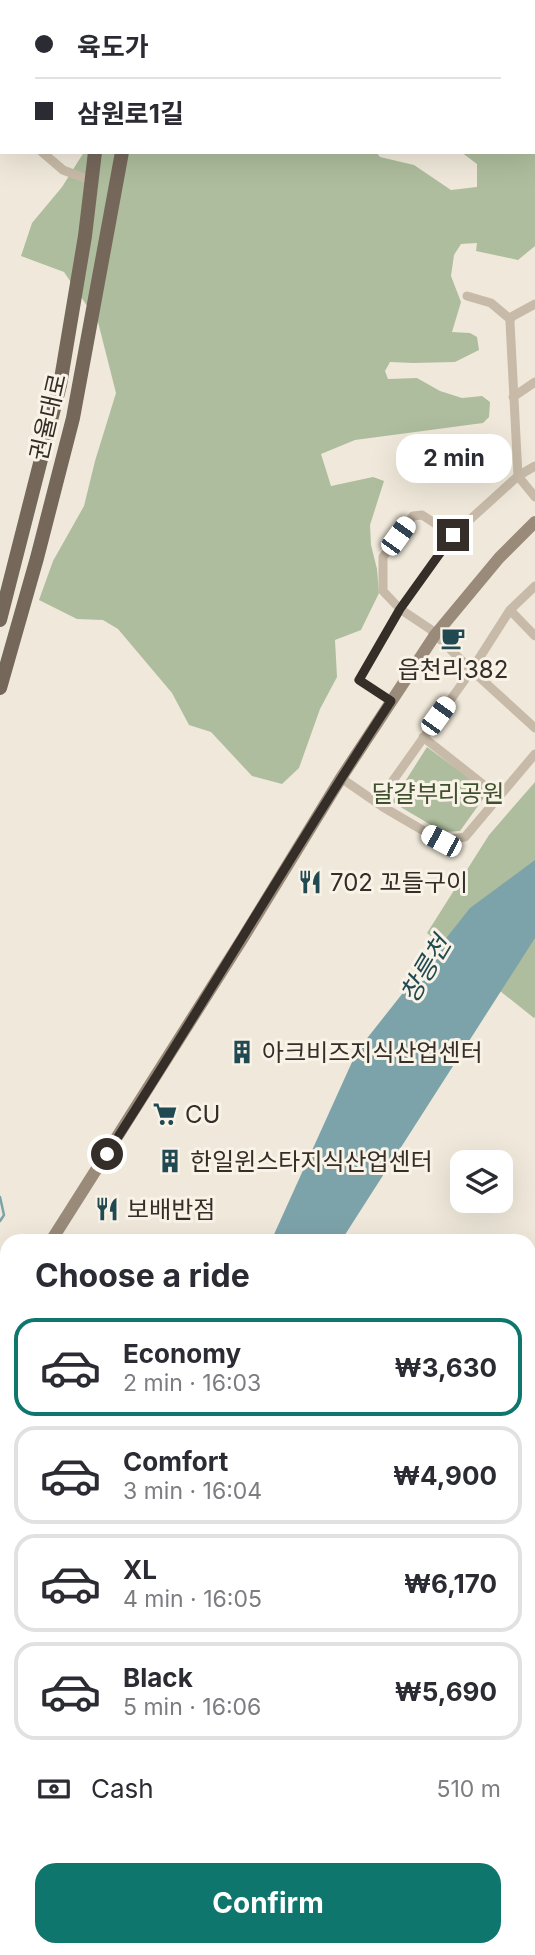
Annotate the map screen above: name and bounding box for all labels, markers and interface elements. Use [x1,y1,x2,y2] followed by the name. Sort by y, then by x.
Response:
[77,31,149,62] text: 육도가
[77,98,184,129] text: 삼원로1길
[24,371,72,463] street label: 권율대로
[395,434,511,482] callout: 2 min
[423,444,485,472] text: 2 min
[378,513,419,559] car
[437,519,469,551] route end
[439,624,467,652] cafe icon: 읍천리382
[398,655,508,684] place label: 읍천리382
[418,693,459,739] car
[372,779,504,808] park label: 달걀부리공원
[418,822,465,860] car
[296,868,324,896] restaurant icon: 702 꼬들구이
[330,868,468,897] place label: 702 꼬들구이
[393,928,458,1008] water label: 창릉천
[228,1038,256,1066] building icon: 아크비즈지식산업센터
[262,1038,483,1067] place label: 아크비즈지식산업센터
[151,1100,179,1128] supermarket icon: CU
[185,1100,220,1129] place label: CU
[91,1138,123,1170] route start
[156,1147,184,1175] building icon: 한일윈스타지식산업센터
[190,1147,433,1176] place label: 한일윈스타지식산업센터
[450,1150,513,1213] map controls
[450,1150,513,1213] button: layers
[93,1195,121,1223] restaurant icon: 보배반점
[127,1195,215,1224] place label: 보배반점
[35,1256,250,1295] text: Choose a ride
[39,1336,102,1399] icon: car
[123,1338,241,1369] text: Economy
[395,1352,497,1383] text: ₩3,630
[123,1369,261,1397] text: 2 min · 16:03
[39,1444,102,1507] icon: car
[123,1446,228,1477] text: Comfort
[393,1460,497,1491] text: ₩4,900
[123,1477,262,1505] text: 3 min · 16:04
[39,1552,102,1615] icon: car
[123,1554,157,1585] text: XL
[404,1568,497,1599] text: ₩6,170
[123,1585,262,1613] text: 4 min · 16:05
[39,1660,102,1723] icon: car
[123,1662,193,1693] text: Black
[395,1676,497,1707] text: ₩5,690
[123,1693,261,1721] text: 5 min · 16:06
[35,1770,73,1808] icon: cash
[91,1773,154,1804] text: Cash
[437,1775,501,1803] text: 510 m
[35,1863,501,1943] button: Confirm

